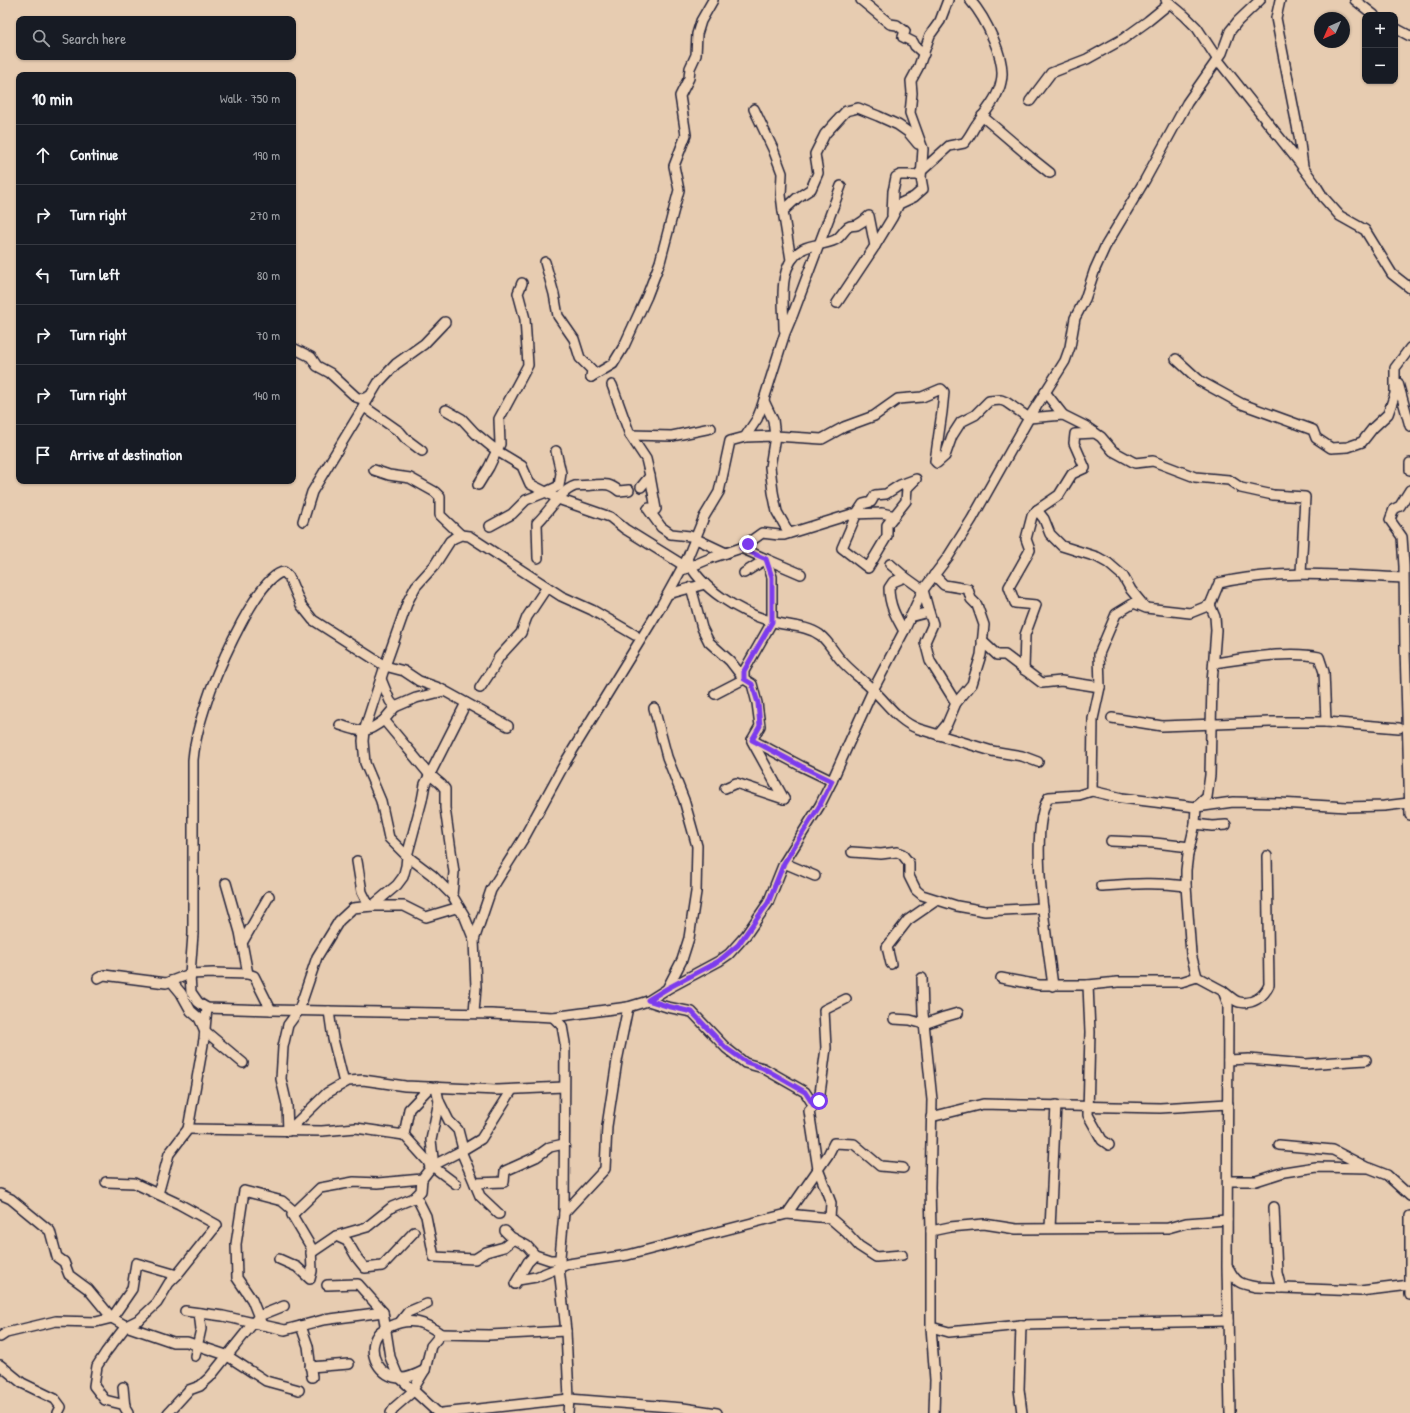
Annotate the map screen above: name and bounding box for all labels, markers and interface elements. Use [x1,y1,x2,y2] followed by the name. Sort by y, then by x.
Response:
[1314,12,1350,48] north arrow
[1362,12,1398,84] map controls
[1362,12,1398,48] button: +
[16,16,296,60] search box
[30,27,52,49] icon: search
[62,28,126,49] text: Search here
[1362,48,1398,84] button: −
[32,87,73,110] text: 10 min
[220,89,280,107] text: Walk · 750 m
[32,144,54,166] icon: ahead
[70,144,118,165] text: Continue
[253,146,280,164] text: 190 m
[32,204,54,226] icon: right
[70,204,126,225] text: Turn right
[250,206,280,224] text: 270 m
[32,264,54,286] icon: left
[70,264,120,285] text: Turn left
[257,266,280,284] text: 80 m
[32,324,54,346] icon: right
[70,324,126,345] text: Turn right
[256,326,280,344] text: 70 m
[32,384,54,406] icon: right
[70,384,126,405] text: Turn right
[253,386,280,404] text: 140 m
[32,444,54,466] icon: arrive
[70,444,182,465] text: Arrive at destination
[739,535,757,553] route end
[810,1092,828,1110] route start

